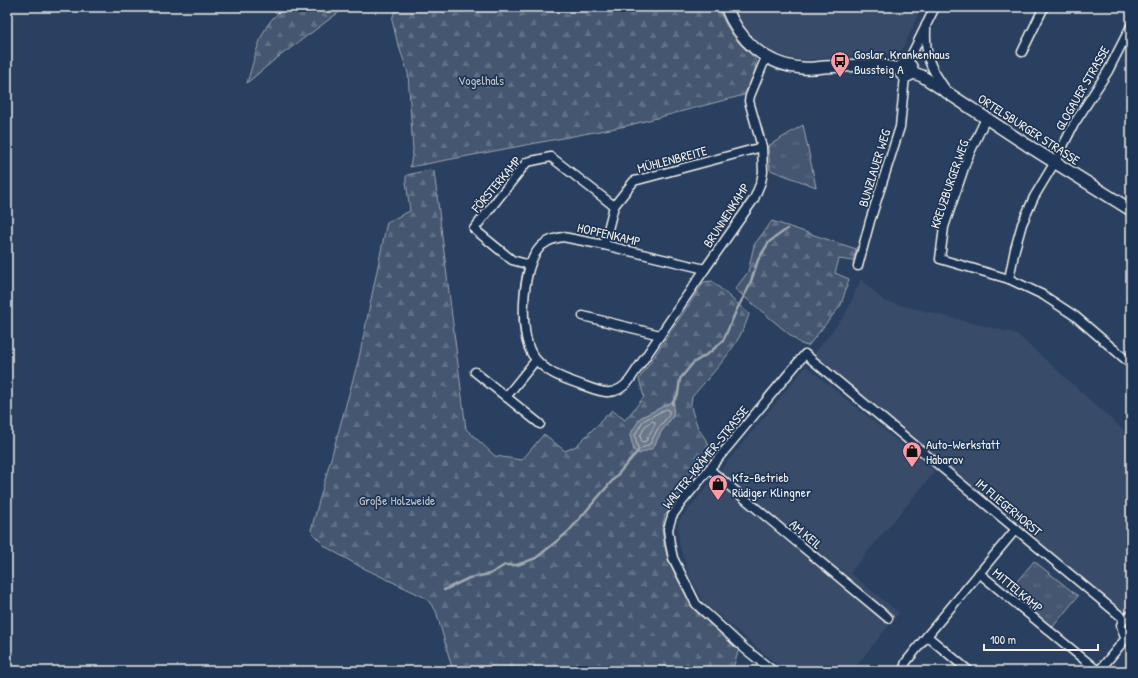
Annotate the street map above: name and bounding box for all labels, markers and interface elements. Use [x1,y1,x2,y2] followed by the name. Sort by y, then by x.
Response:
[1051,42,1114,133] street label: GLOGAUER STRASSE
[854,45,950,78] place label: Goslar, Krankenhaus Bussteig A
[829,50,851,78] bus stop icon: Goslar, Krankenhaus Bussteig A
[458,71,504,89] park label: Vogelhals
[975,89,1084,169] street label: ORTELSBURGER STRASSE
[854,126,895,209] street label: BUNZLAUER WEG
[925,137,973,231] street label: KREUZBURGER WEG
[635,141,709,177] street label: MÜHLENBREITE
[466,152,525,217] street label: FÖRSTERKAMP
[698,179,754,251] street label: BRUNNENKAMP
[576,218,642,250] street label: HOPFENKAMP
[658,401,752,512] street label: WALTER-KRÄMER-STRASSE
[926,435,1000,468] place label: Auto-Werkstatt Habarov
[901,440,923,468] shop icon: Auto-Werkstatt Habarov
[732,468,811,501] place label: Kfz-Betrieb Rüdiger Klingner
[707,473,729,501] shop icon: Kfz-Betrieb Rüdiger Klingner
[972,474,1047,541] street label: IM FLIEGERHORST
[359,491,435,509] park label: Große Holzweide
[786,515,826,553] street label: AM KEIL
[989,564,1047,616] street label: MITTELKAMP
[984,626,1098,652] scale bar
[990,631,1016,648] text: 100 m

